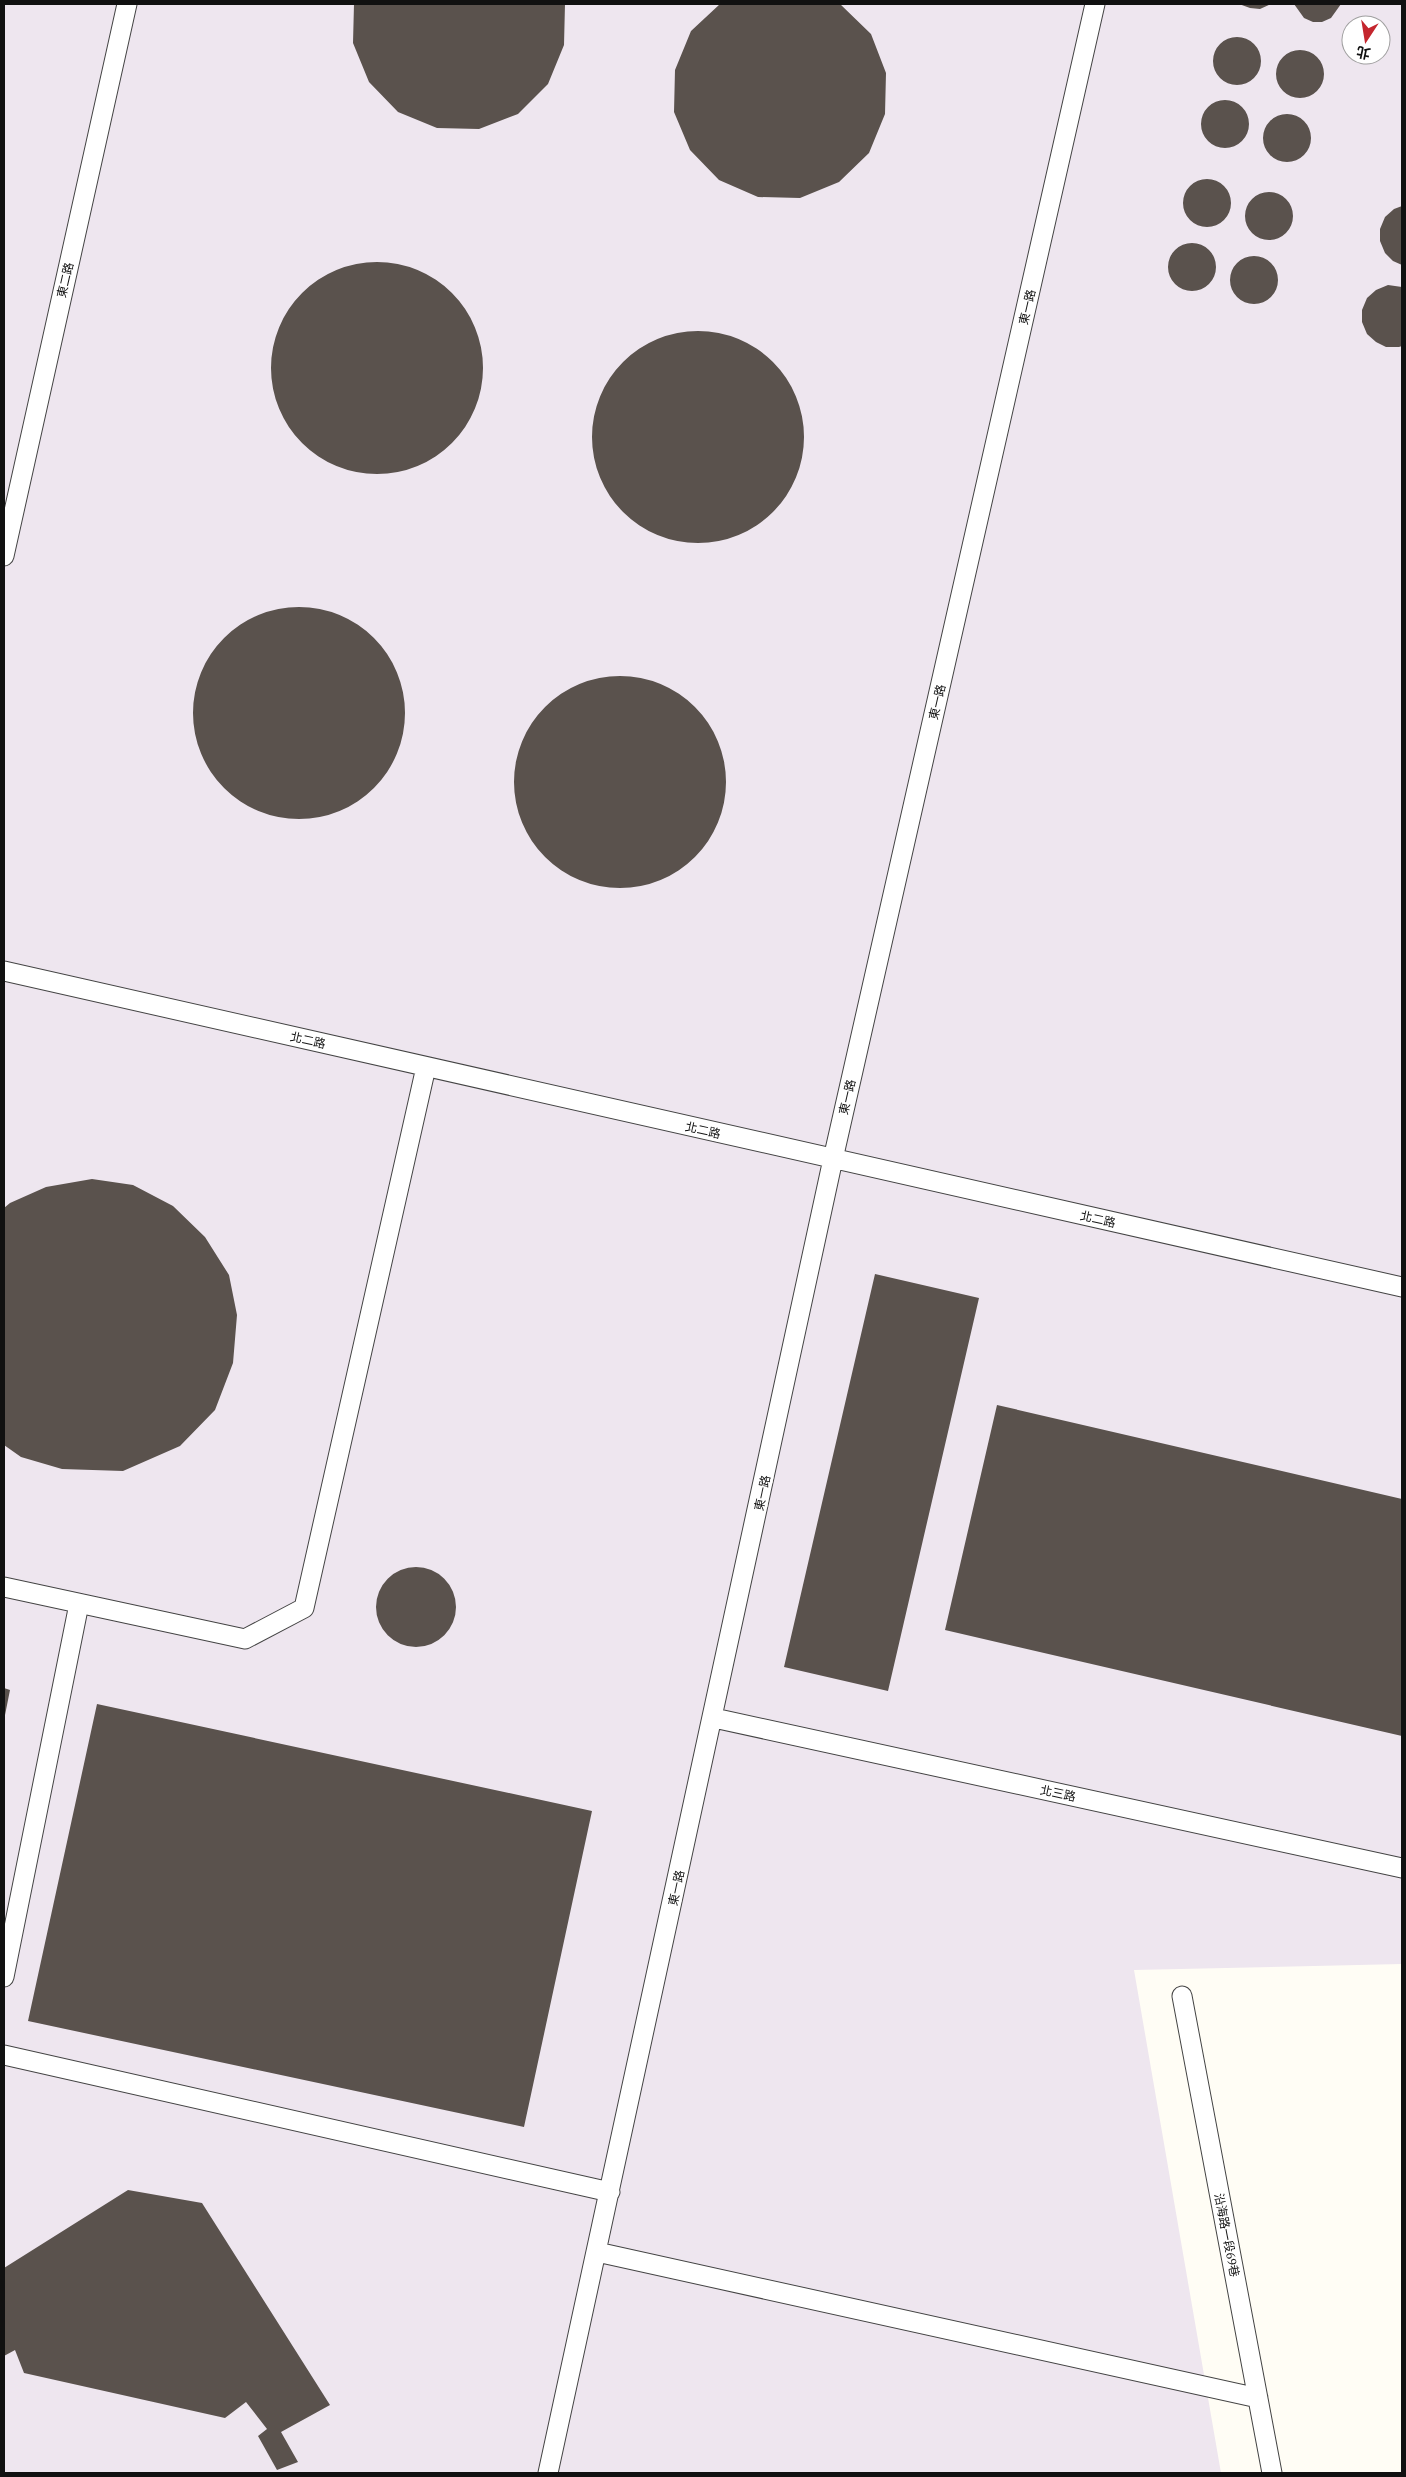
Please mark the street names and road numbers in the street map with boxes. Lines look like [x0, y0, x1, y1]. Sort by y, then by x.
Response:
street label: 東二路 [54, 261, 76, 299]
street label: 東一路 [1016, 288, 1038, 326]
street label: 東一路 [926, 683, 948, 721]
street label: 北二路 [289, 1029, 327, 1051]
street label: 東一路 [836, 1078, 858, 1116]
street label: 北二路 [684, 1119, 722, 1141]
street label: 北二路 [1079, 1208, 1117, 1230]
street label: 東一路 [751, 1474, 773, 1512]
street label: 北三路 [1039, 1782, 1077, 1804]
street label: 東一路 [665, 1869, 687, 1907]
street label: 沿海路一段69巷 [1212, 2192, 1242, 2278]

